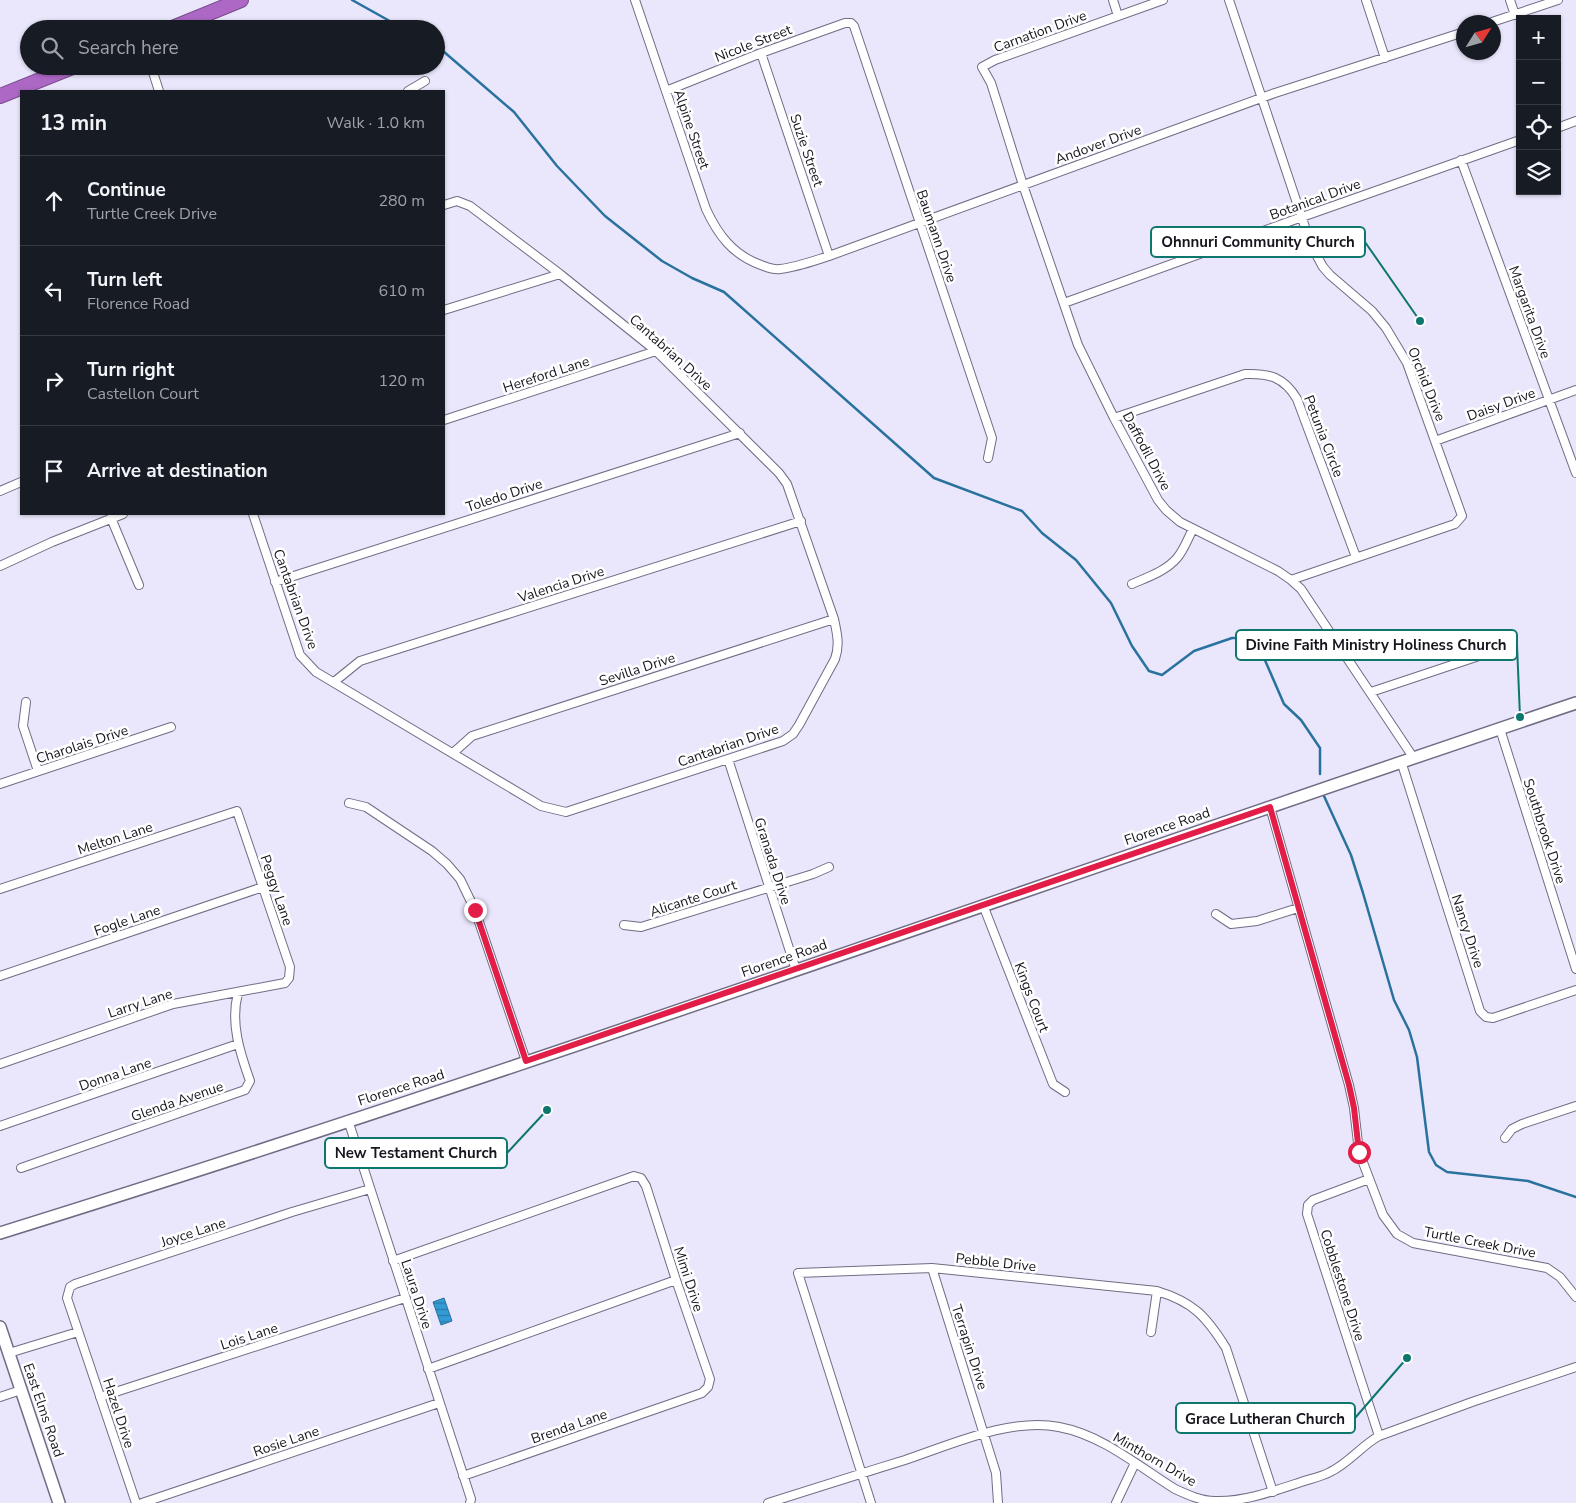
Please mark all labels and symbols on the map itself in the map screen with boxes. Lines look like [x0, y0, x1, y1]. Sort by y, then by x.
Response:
street label: Carnation Drive [991, 6, 1089, 57]
north arrow [1456, 15, 1501, 60]
street label: Nicole Street [712, 20, 795, 67]
street label: Alpine Street [669, 87, 714, 172]
street label: Suzie Street [785, 111, 828, 189]
street label: Andover Drive [1052, 120, 1144, 169]
street label: Botanical Drive [1267, 174, 1363, 225]
street label: Baumann Drive [912, 187, 961, 285]
callout: Ohnnuri Community Church [1151, 227, 1365, 257]
text: Ohnnuri Community Church [1161, 232, 1355, 252]
street label: Margarita Drive [1504, 263, 1555, 361]
street label: Cantabrian Drive [625, 310, 716, 395]
street label: Orchid Drive [1403, 344, 1450, 424]
street label: Hereford Lane [501, 352, 592, 397]
street label: Daisy Drive [1464, 383, 1538, 426]
street label: Petunia Circle [1299, 392, 1348, 480]
street label: Daffodil Drive [1118, 408, 1175, 494]
street label: Toledo Drive [463, 474, 545, 517]
street label: Cantabrian Drive [269, 546, 322, 652]
street label: Valencia Drive [515, 562, 607, 608]
callout: Divine Faith Ministry Holiness Church [1236, 630, 1517, 660]
text: Divine Faith Ministry Holiness Church [1245, 635, 1507, 655]
street label: Sevilla Drive [597, 648, 678, 691]
street label: Cantabrian Drive [675, 719, 781, 772]
street label: Charolais Drive [34, 721, 131, 768]
street label: Southbrook Drive [1519, 776, 1570, 886]
street label: Florence Road [1122, 803, 1213, 850]
street label: Granada Drive [750, 815, 796, 907]
street label: Melton Lane [75, 817, 155, 860]
street label: Peggy Lane [256, 852, 297, 928]
street label: Alicante Court [647, 875, 739, 921]
street label: Nancy Drive [1447, 892, 1488, 970]
route end [464, 899, 487, 922]
street label: Fogle Lane [91, 900, 163, 941]
street label: Florence Road [739, 935, 830, 982]
street label: Kings Court [1010, 960, 1054, 1035]
street label: Larry Lane [106, 984, 175, 1023]
street label: Donna Lane [76, 1053, 154, 1096]
street label: Florence Road [356, 1065, 447, 1110]
street label: Glenda Avenue [128, 1077, 226, 1126]
callout: New Testament Church [325, 1138, 507, 1168]
route start [1348, 1141, 1371, 1164]
text: New Testament Church [335, 1143, 497, 1163]
street label: Joyce Lane [157, 1213, 228, 1252]
street label: Turtle Creek Drive [1422, 1222, 1538, 1263]
street label: Cobblestone Drive [1316, 1227, 1369, 1343]
street label: Mimi Drive [669, 1244, 708, 1314]
street label: Pebble Drive [955, 1249, 1037, 1276]
street label: Laura Drive [396, 1257, 437, 1331]
street label: Terrapin Drive [947, 1302, 992, 1392]
street label: Lois Lane [218, 1318, 280, 1355]
street label: East Elms Road [19, 1361, 68, 1460]
street label: Hazel Drive [98, 1376, 139, 1451]
callout: Grace Lutheran Church [1176, 1403, 1355, 1433]
street label: Brenda Lane [529, 1405, 610, 1448]
text: Grace Lutheran Church [1185, 1409, 1345, 1429]
street label: Rosie Lane [251, 1421, 322, 1462]
street label: Minthorn Drive [1109, 1428, 1200, 1491]

